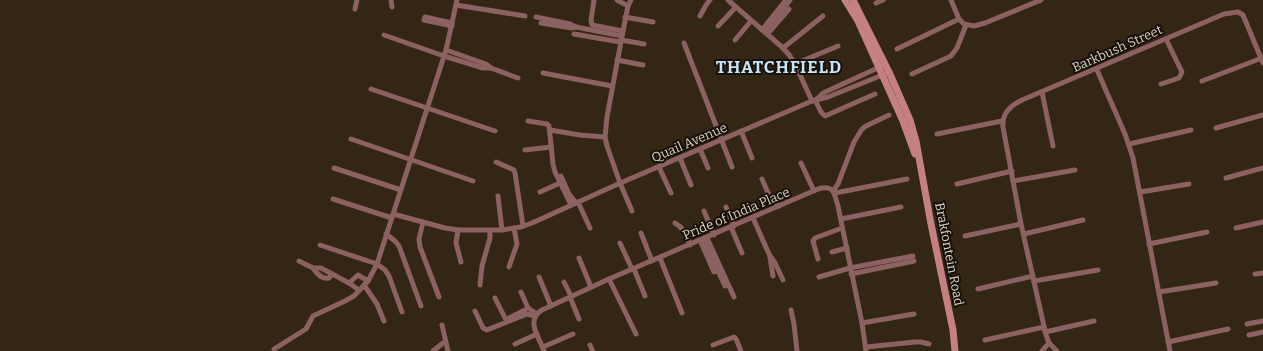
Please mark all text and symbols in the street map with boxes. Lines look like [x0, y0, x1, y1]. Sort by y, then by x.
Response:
street label: Barkbush Street [1070, 22, 1165, 75]
district label: THATCHFIELD [716, 57, 842, 78]
street label: Quail Avenue [649, 120, 729, 165]
street label: Pride of India Place [680, 184, 792, 243]
street label: Brakfontein Road [932, 201, 967, 307]

